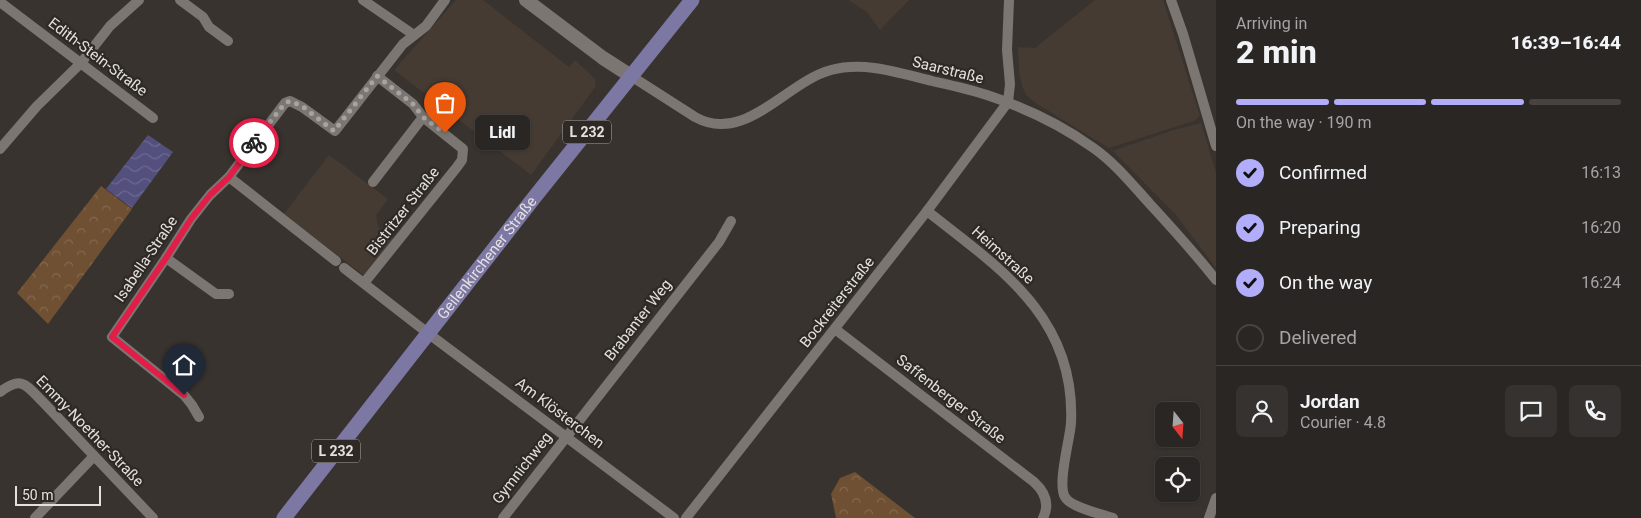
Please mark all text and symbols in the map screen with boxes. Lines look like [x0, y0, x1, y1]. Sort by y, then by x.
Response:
street label: Edith-Stein-Straße [45, 14, 151, 100]
text: Arriving in [1236, 14, 1307, 33]
text: 16:39–16:44 [1510, 31, 1621, 54]
text: 2 min [1236, 33, 1317, 71]
street label: Saarstraße [911, 52, 986, 88]
pin [424, 82, 466, 133]
icon: bag [431, 89, 459, 117]
text: On the way · 190 m [1236, 113, 1372, 132]
callout: Lidl [475, 116, 530, 150]
courier [229, 118, 279, 168]
road number: L 232 [563, 120, 611, 144]
text: Lidl [489, 123, 516, 142]
icon: bike [240, 129, 268, 157]
icon: check [1236, 159, 1264, 187]
text: Confirmed [1279, 161, 1367, 184]
street label: Bistritzer Straße [363, 163, 443, 259]
text: 16:13 [1581, 163, 1621, 182]
street label: Geilenkirchener Straße [434, 193, 541, 323]
street label: Isabella-Straße [111, 213, 181, 305]
icon: check [1236, 214, 1264, 242]
text: Preparing [1279, 216, 1361, 239]
text: 16:20 [1581, 218, 1621, 237]
street label: Heimstraße [968, 222, 1038, 288]
street label: Bockreiterstraße [796, 253, 878, 351]
icon: check [1236, 269, 1264, 297]
text: On the way [1279, 271, 1372, 294]
text: 16:24 [1581, 273, 1621, 292]
street label: Brabanter Weg [601, 276, 675, 364]
text: Delivered [1279, 326, 1357, 349]
pin [163, 344, 205, 395]
icon: home [170, 351, 198, 379]
street label: Saffenberger Straße [893, 351, 1009, 447]
street label: Emmy-Noether-Straße [32, 372, 148, 490]
street label: Am Klösterchen [512, 374, 608, 452]
button: person [1236, 385, 1288, 437]
button: chat [1505, 385, 1557, 437]
button: phone [1569, 385, 1621, 437]
text: Jordan [1300, 390, 1360, 413]
north arrow [1155, 402, 1200, 448]
map controls [1155, 402, 1200, 502]
text: Courier · 4.8 [1300, 413, 1386, 432]
street label: Gymnichweg [488, 429, 556, 507]
road number: L 232 [312, 440, 360, 462]
button: locate [1155, 457, 1200, 502]
scale bar [15, 483, 101, 506]
text: 50 m [22, 487, 54, 503]

